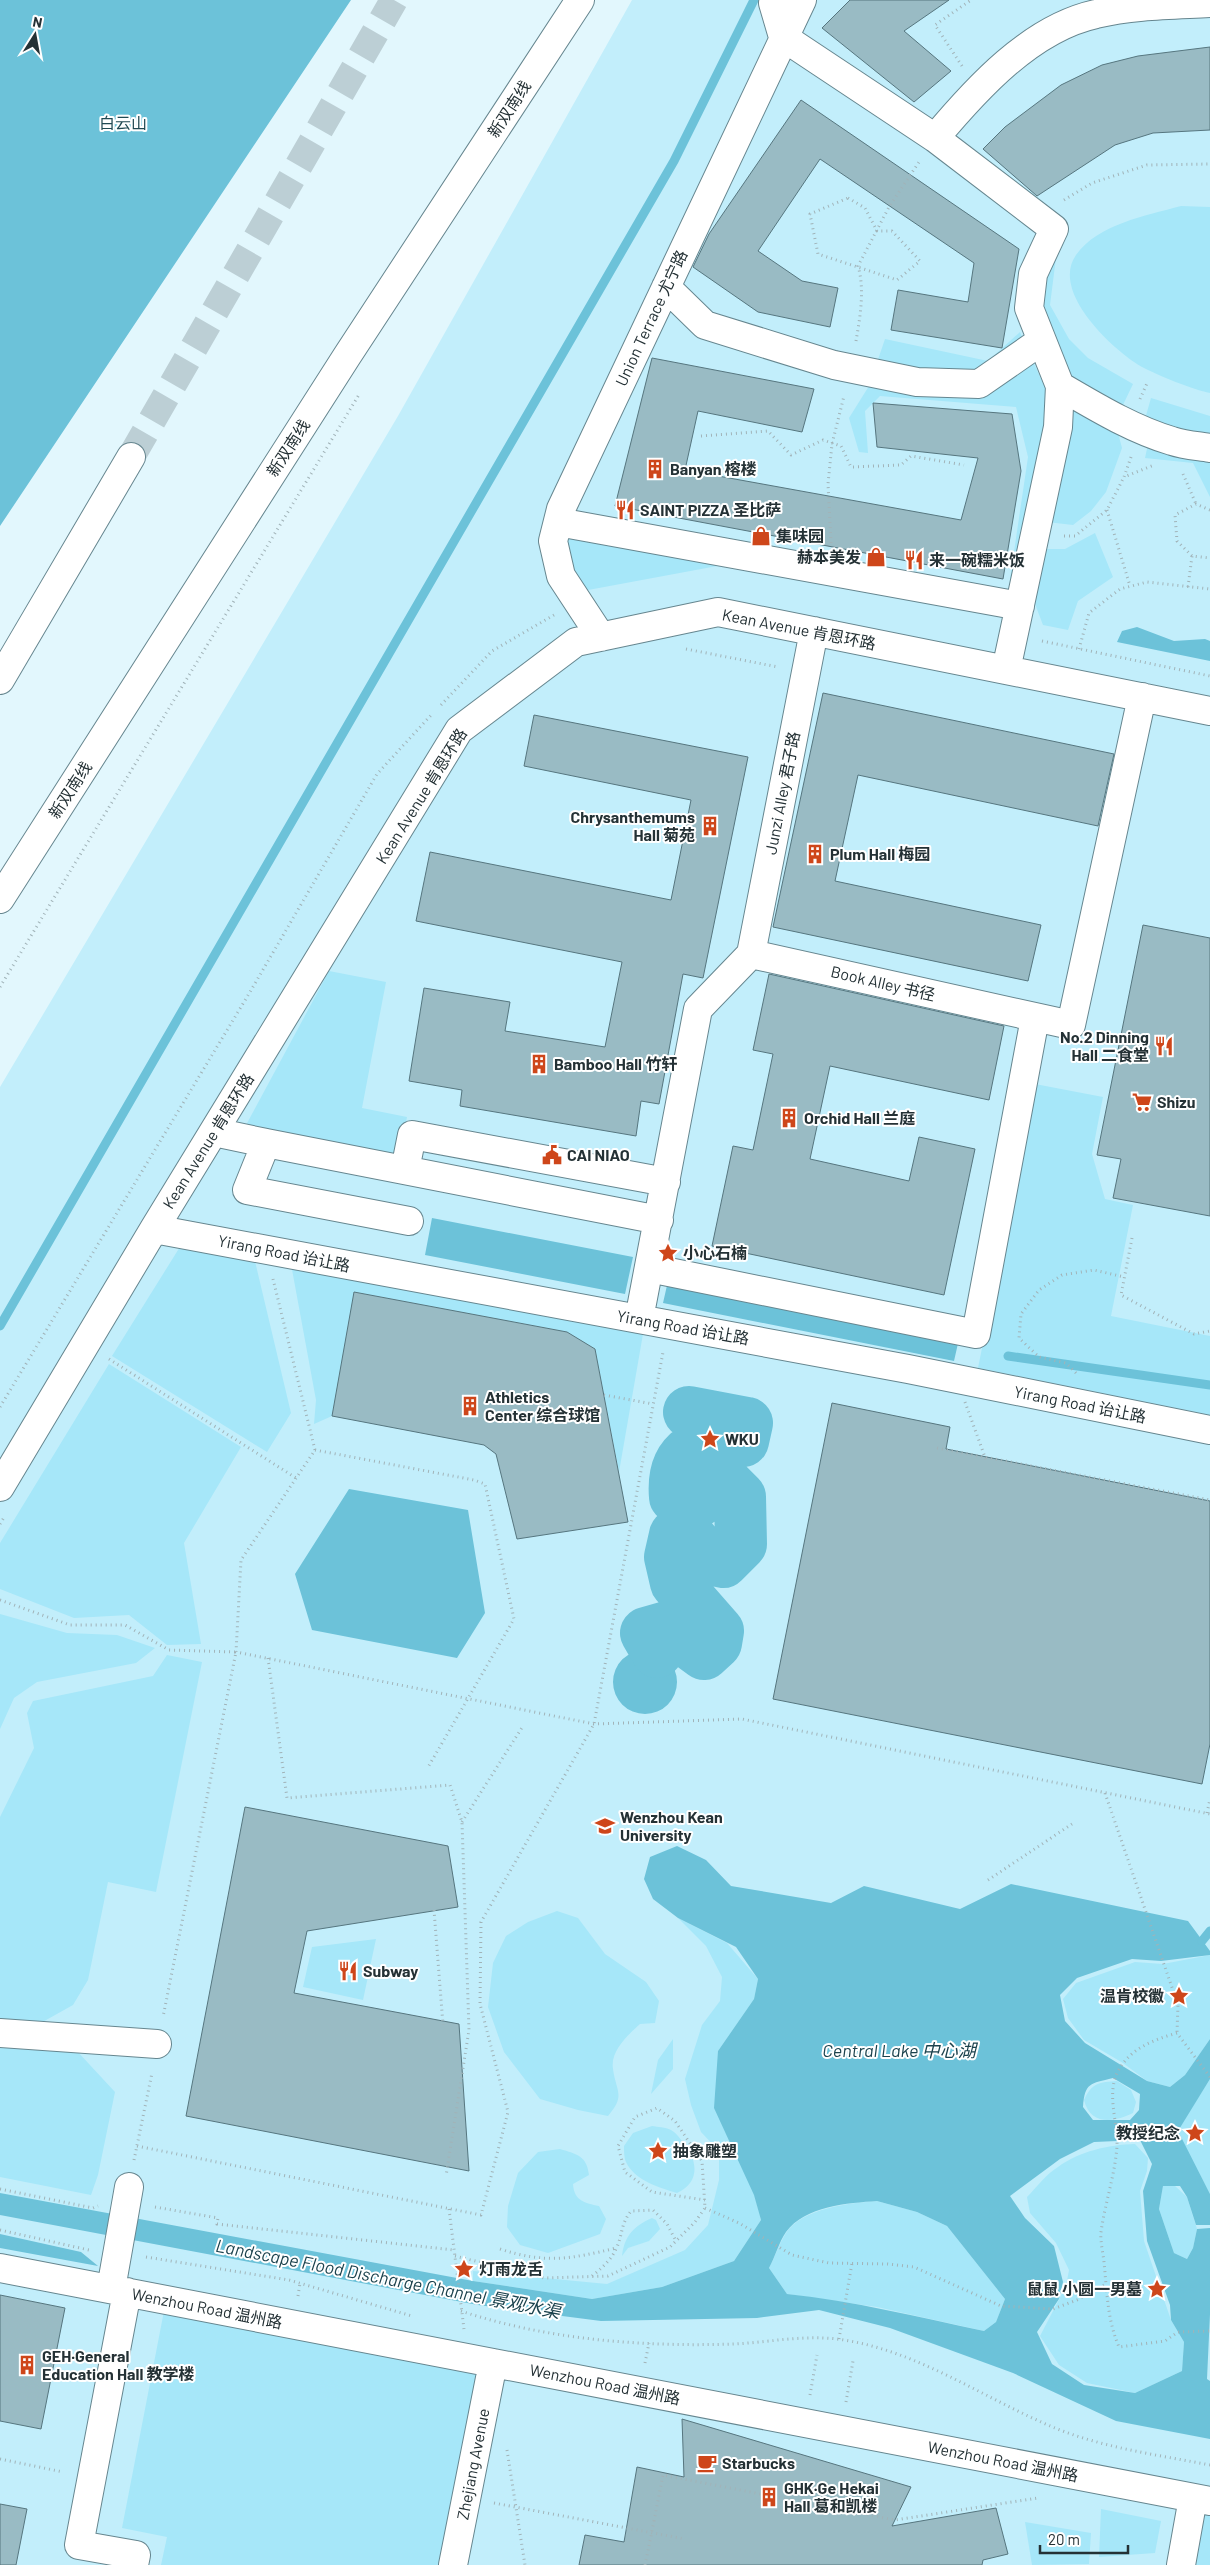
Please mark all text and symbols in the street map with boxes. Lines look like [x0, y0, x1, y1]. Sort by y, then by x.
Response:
north arrow [10, 10, 60, 60]
text: N [31, 13, 44, 31]
street label: 新双南线 [483, 77, 534, 141]
park label: 白云山 [99, 113, 147, 132]
street label: Union Terrace 尤宁路 [611, 247, 690, 389]
street label: 新双南线 [262, 416, 313, 480]
building icon: Banyan 榕楼 [644, 458, 666, 480]
place label: Banyan 榕楼 [670, 459, 757, 478]
restaurant icon: SAINT PIZZA 圣比萨 [614, 499, 636, 521]
place label: SAINT PIZZA 圣比萨 [640, 500, 781, 519]
shop icon: 集味园 [750, 525, 772, 547]
place label: 集味园 [776, 526, 824, 545]
shop icon: 赫本美发 [865, 546, 887, 568]
place label: 赫本美发 [797, 547, 861, 566]
restaurant icon: 来一碗糯米饭 [903, 549, 925, 571]
place label: 来一碗糯米饭 [929, 550, 1025, 569]
street label: Kean Avenue 肯恩环路 [721, 604, 877, 653]
street label: Kean Avenue 肯恩环路 [371, 725, 470, 867]
street label: Junzi Alley 君子路 [760, 730, 803, 856]
street label: 新双南线 [44, 758, 95, 822]
place label: Chrysanthemums Hall 菊苑 [571, 807, 695, 844]
building icon: Chrysanthemums Hall 菊苑 [699, 815, 721, 837]
building icon: Plum Hall 梅园 [804, 843, 826, 865]
place label: Plum Hall 梅园 [830, 844, 930, 863]
street label: Book Alley 书径 [829, 961, 937, 1004]
place label: No.2 Dinning Hall 二食堂 [1060, 1027, 1149, 1064]
restaurant icon: No.2 Dinning Hall 二食堂 [1153, 1035, 1175, 1057]
building icon: Bamboo Hall 竹轩 [528, 1053, 550, 1075]
place label: Bamboo Hall 竹轩 [554, 1054, 677, 1073]
street label: Kean Avenue 肯恩环路 [158, 1070, 257, 1212]
supermarket icon: Shizu [1131, 1091, 1153, 1113]
place label: Shizu [1157, 1092, 1195, 1111]
building icon: Orchid Hall 兰庭 [778, 1107, 800, 1129]
place label: Orchid Hall 兰庭 [804, 1108, 915, 1127]
public building icon: CAI NIAO [541, 1144, 563, 1166]
place label: CAI NIAO [567, 1145, 630, 1164]
street label: Yirang Road 诒让路 [216, 1230, 352, 1275]
place icon: 小心石楠 [657, 1242, 679, 1264]
place label: 小心石楠 [683, 1243, 747, 1262]
street label: Yirang Road 诒让路 [615, 1306, 751, 1348]
street label: Yirang Road 诒让路 [1012, 1381, 1148, 1426]
place label: Athletics Center 综合球馆 [485, 1387, 600, 1424]
building icon: Athletics Center 综合球馆 [459, 1395, 481, 1417]
place icon: WKU [699, 1428, 721, 1450]
place label: WKU [725, 1429, 759, 1448]
place label: Wenzhou Kean University [620, 1807, 723, 1844]
school or university icon: Wenzhou Kean University [594, 1815, 616, 1837]
restaurant icon: Subway [337, 1960, 359, 1982]
place label: Subway [363, 1961, 418, 1980]
place icon: 温肯校徽 [1168, 1985, 1190, 2007]
place label: 温肯校徽 [1100, 1986, 1164, 2005]
water label: Central Lake 中心湖 [822, 2039, 979, 2061]
place icon: 教授纪念 [1184, 2122, 1206, 2144]
place label: 教授纪念 [1116, 2123, 1180, 2142]
place icon: 抽象雕塑 [647, 2140, 669, 2162]
place label: 抽象雕塑 [673, 2141, 737, 2160]
water label: Landscape Flood Discharge Channel 景观水渠 [214, 2234, 565, 2323]
place icon: 灯雨龙舌 [453, 2258, 475, 2280]
place label: 灯雨龙舌 [479, 2259, 543, 2278]
place icon: 鼠鼠 小圆一男墓 [1146, 2278, 1168, 2300]
place label: 鼠鼠 小圆一男墓 [1027, 2279, 1142, 2298]
street label: Wenzhou Road 温州路 [130, 2284, 284, 2331]
place label: GEH·General Education Hall 教学楼 [42, 2346, 195, 2383]
building icon: GEH·General Education Hall 教学楼 [16, 2354, 38, 2376]
street label: Wenzhou Road 温州路 [528, 2360, 682, 2407]
street label: Zhejiang Avenue [452, 2407, 493, 2521]
street label: Wenzhou Road 温州路 [926, 2437, 1080, 2484]
cafe icon: Starbucks [696, 2452, 718, 2474]
place label: Starbucks [722, 2453, 795, 2472]
place label: GHK·Ge Hekai Hall 葛和凯楼 [784, 2478, 879, 2515]
building icon: GHK·Ge Hekai Hall 葛和凯楼 [758, 2486, 780, 2508]
scale bar [1040, 2522, 1128, 2554]
text: 20 m [1048, 2530, 1080, 2548]

